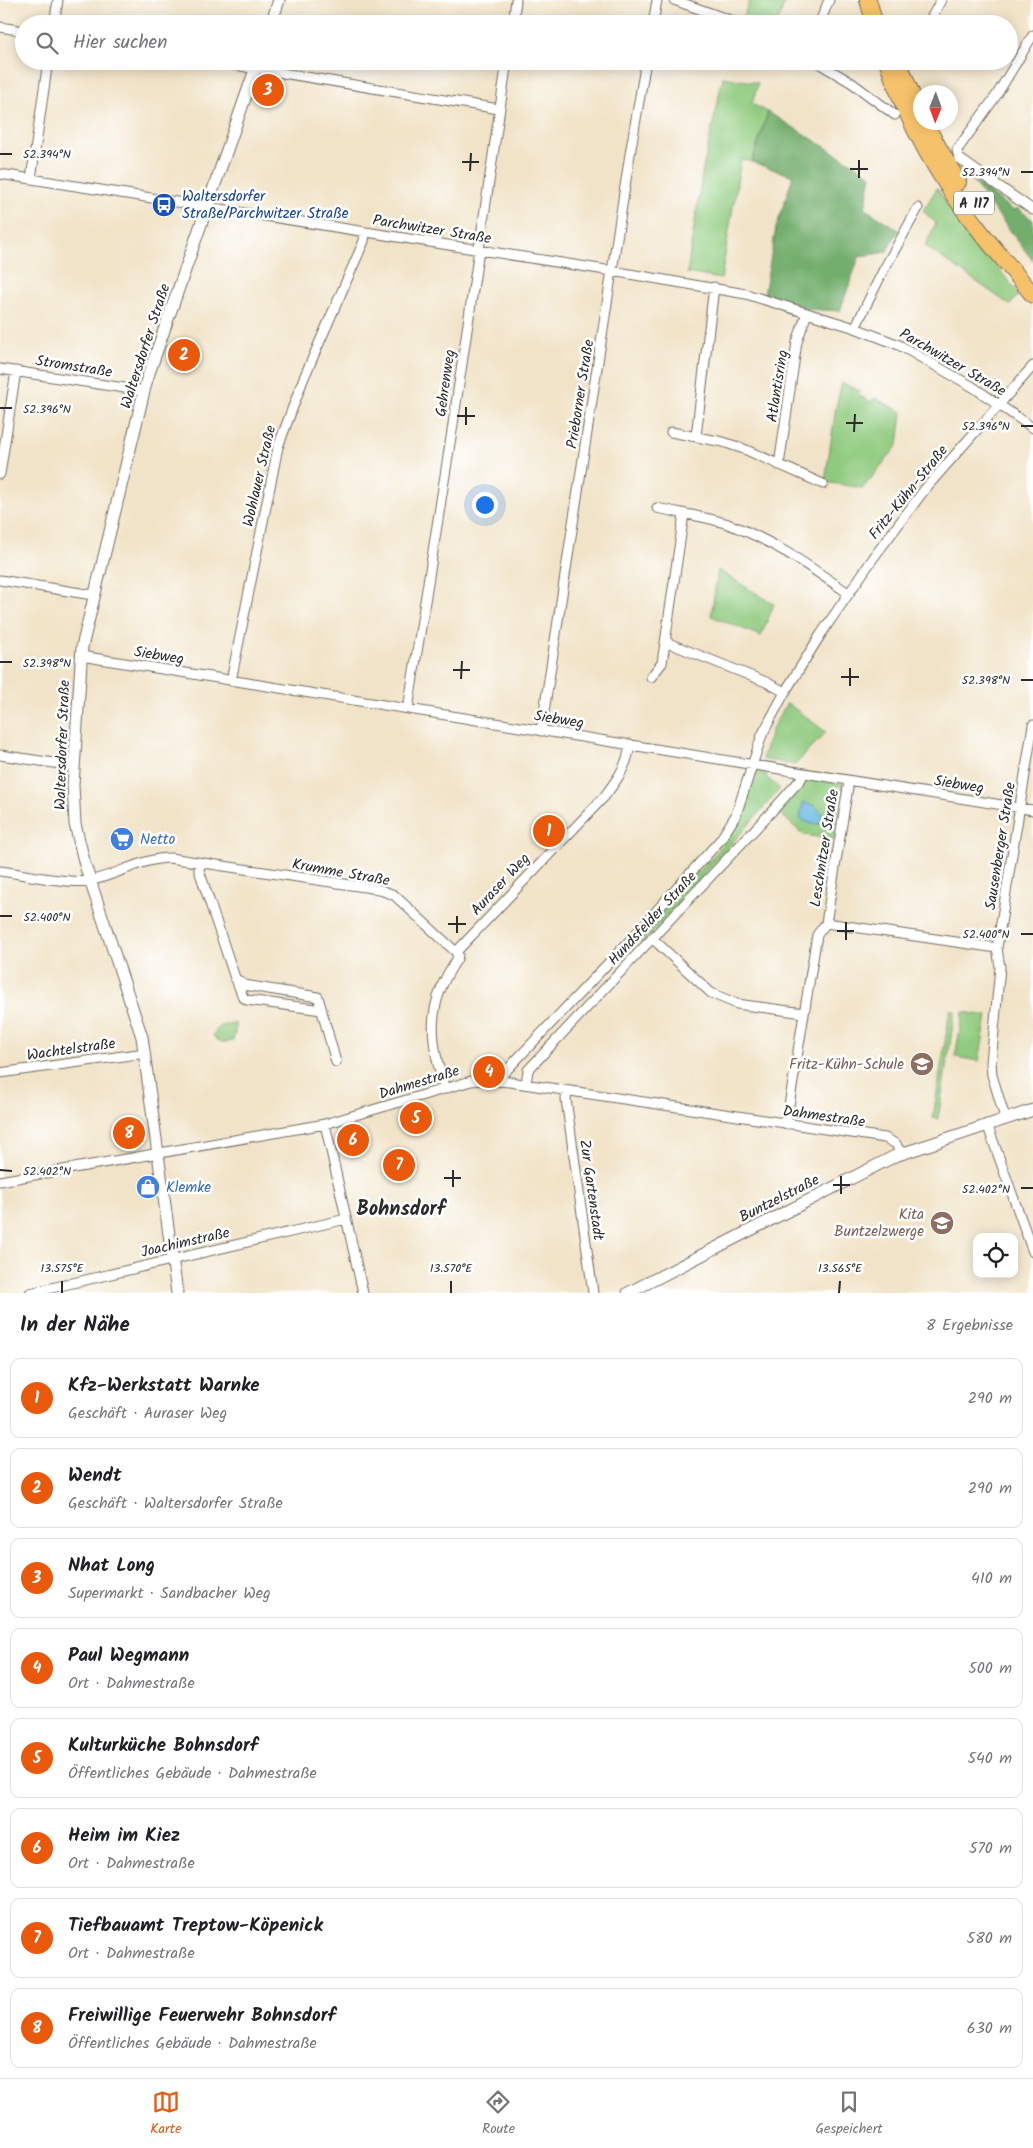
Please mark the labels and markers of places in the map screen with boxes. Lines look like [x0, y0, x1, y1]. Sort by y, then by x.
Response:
pin: 3 [252, 71, 284, 109]
place label: Waltersdorfer Straße/Parchwitzer Straße [182, 185, 349, 226]
bus stop icon: Waltersdorfer Straße/Parchwitzer Straße [151, 192, 177, 218]
pin: 2 [168, 336, 200, 374]
pin: 1 [533, 812, 565, 850]
supermarket icon: Netto [109, 826, 135, 852]
place label: Netto [140, 828, 176, 852]
school or university icon: Fritz-Kühn-Schule [909, 1051, 935, 1077]
pin: 4 [473, 1053, 505, 1091]
place label: Fritz-Kühn-Schule [789, 1053, 904, 1077]
pin: 5 [400, 1099, 432, 1137]
pin: 8 [113, 1114, 145, 1152]
pin: 6 [337, 1121, 369, 1159]
pin: 7 [383, 1146, 415, 1184]
shop icon: Klemke [135, 1174, 161, 1200]
place label: Klemke [166, 1176, 211, 1200]
place label: Kita Buntzelzwerge [834, 1203, 924, 1244]
school or university icon: Kita Buntzelzwerge [929, 1210, 955, 1236]

